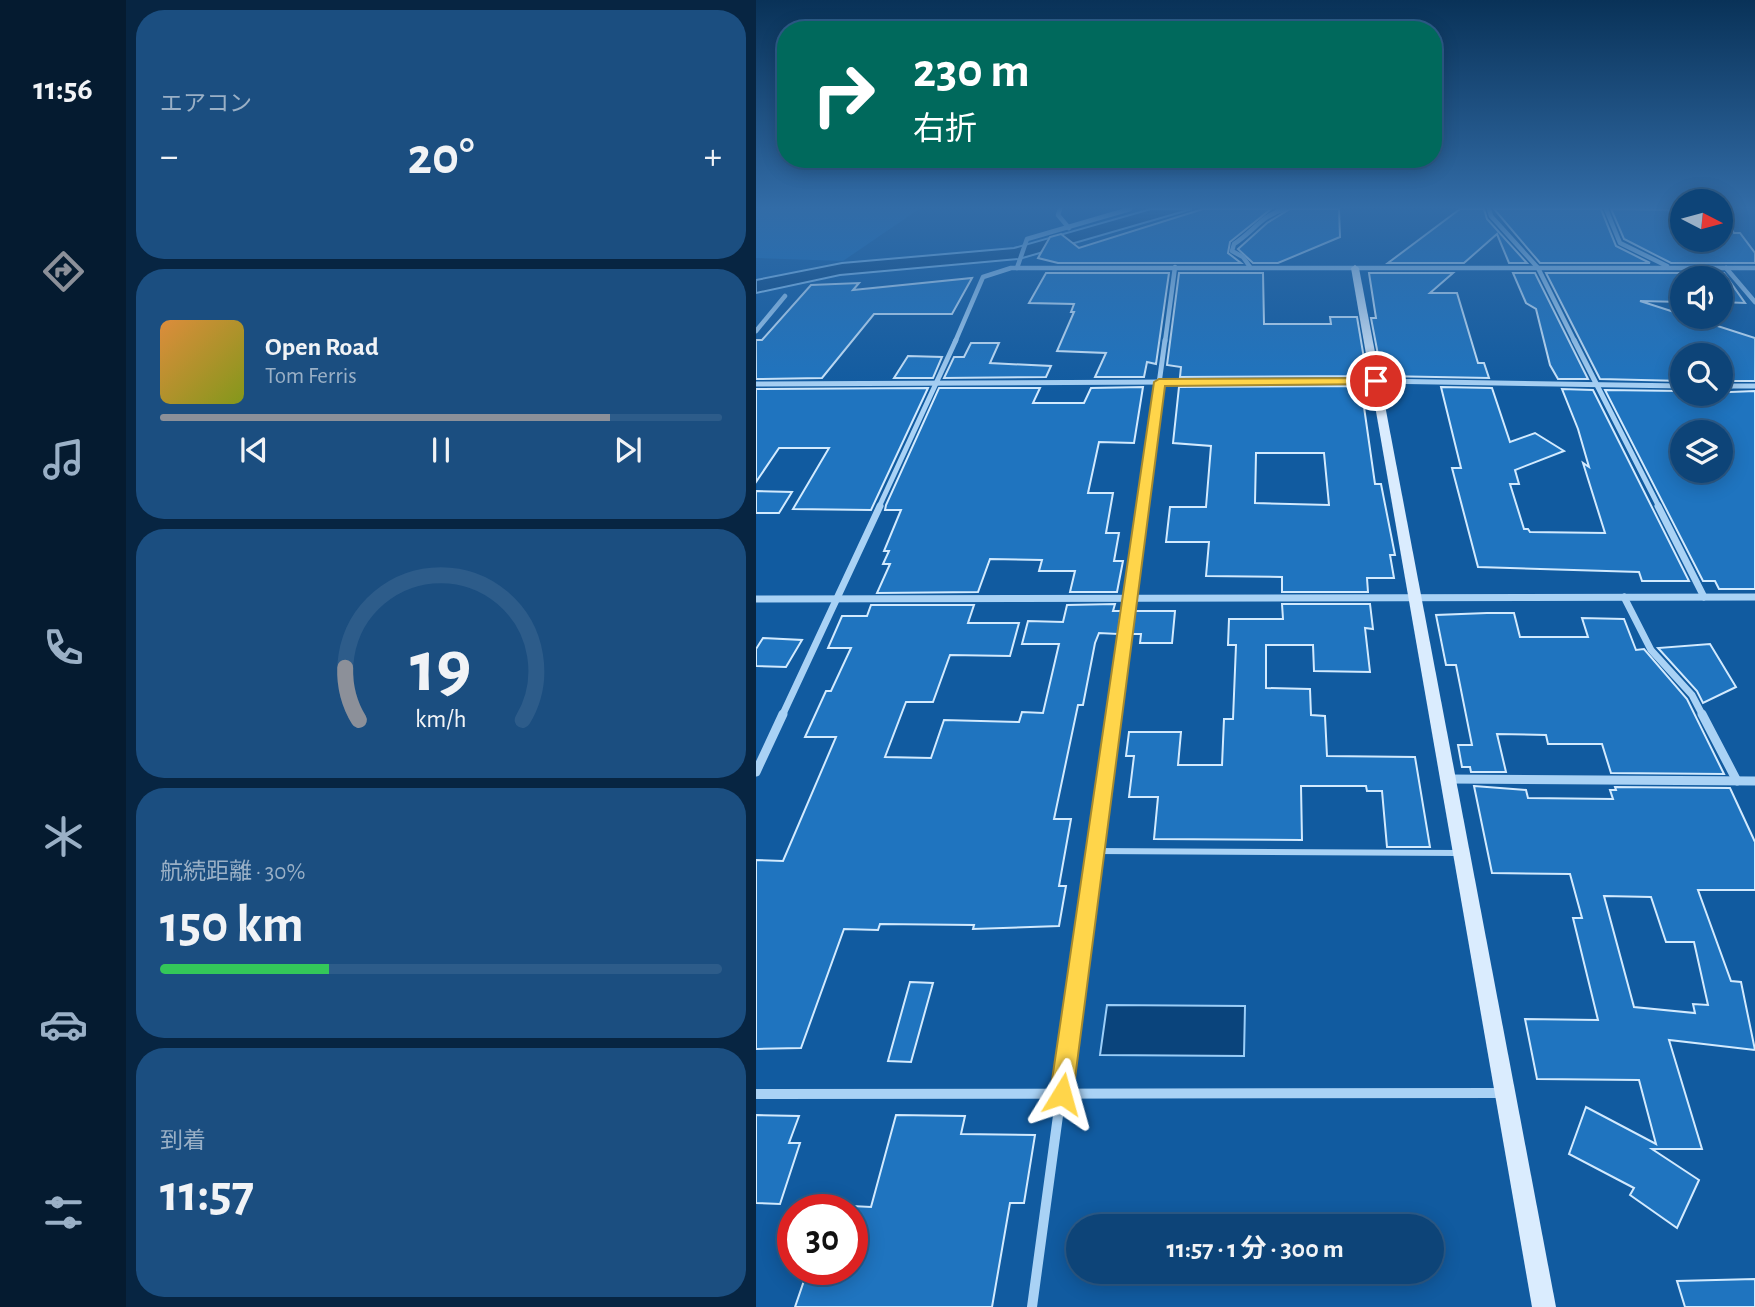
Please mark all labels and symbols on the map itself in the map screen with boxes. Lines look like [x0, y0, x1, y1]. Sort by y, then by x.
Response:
north arrow [1670, 189, 1732, 252]
pin [1346, 351, 1406, 411]
position arrow [1025, 1057, 1099, 1131]
speed limit sign: 30 [777, 1194, 868, 1285]

